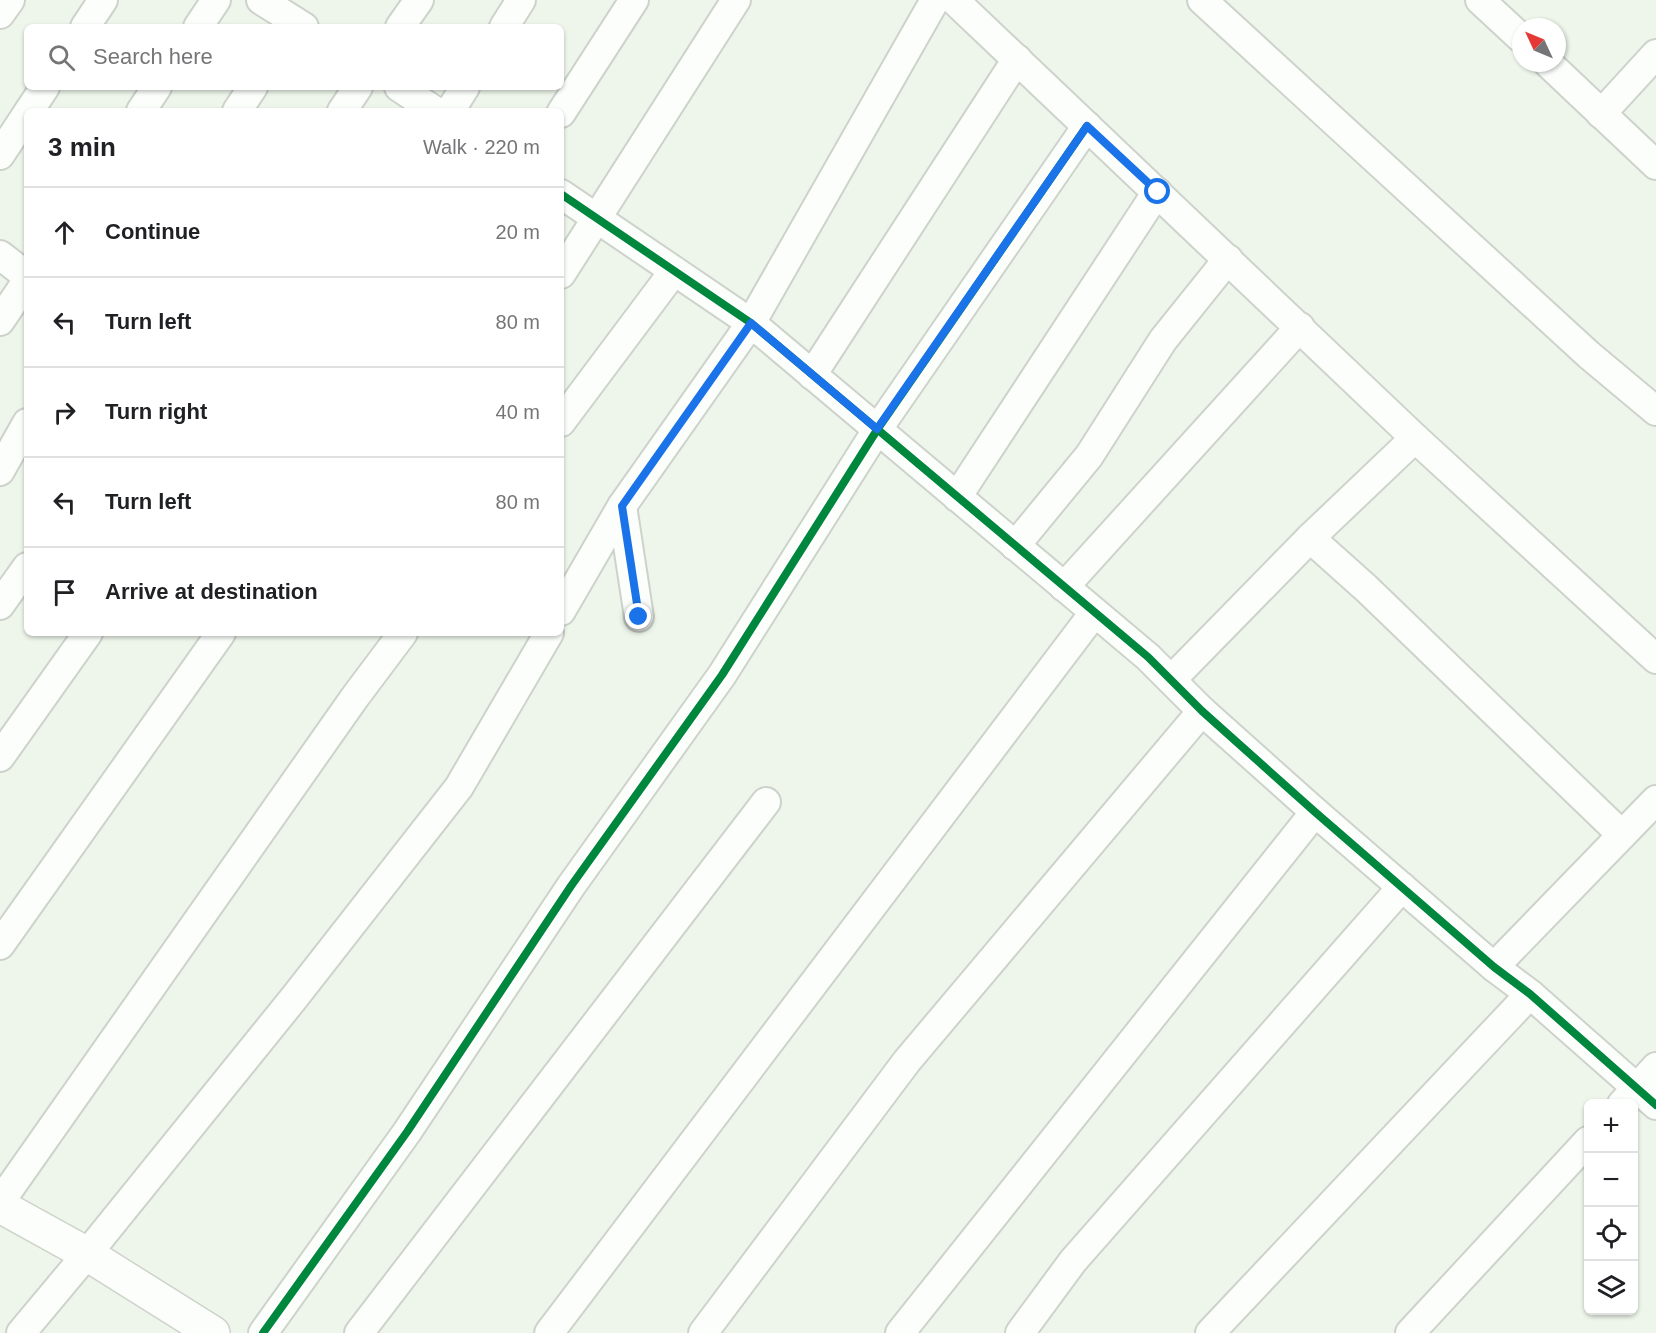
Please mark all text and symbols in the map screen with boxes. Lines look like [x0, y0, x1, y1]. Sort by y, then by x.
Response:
north arrow [1512, 18, 1566, 72]
search box [24, 24, 564, 90]
icon: search [45, 41, 78, 74]
text: Search here [93, 44, 213, 69]
text: 3 min [48, 132, 116, 162]
text: Walk · 220 m [423, 136, 540, 158]
route start [1144, 178, 1170, 204]
icon: ahead [48, 216, 81, 249]
text: Continue [105, 219, 200, 244]
text: 20 m [496, 221, 540, 243]
icon: left [48, 306, 81, 339]
text: Turn left [105, 309, 191, 334]
text: 80 m [496, 311, 540, 333]
icon: right [48, 396, 81, 429]
text: Turn right [105, 399, 207, 424]
text: 40 m [496, 401, 540, 423]
icon: left [48, 486, 81, 519]
text: Turn left [105, 489, 191, 514]
text: 80 m [496, 491, 540, 513]
icon: arrive [48, 576, 81, 609]
text: Arrive at destination [105, 579, 318, 604]
route end [625, 603, 651, 629]
map controls [1584, 1099, 1638, 1315]
button: + [1584, 1099, 1638, 1153]
button: − [1584, 1153, 1638, 1207]
button: locate [1584, 1207, 1638, 1261]
button: layers [1584, 1261, 1638, 1315]

